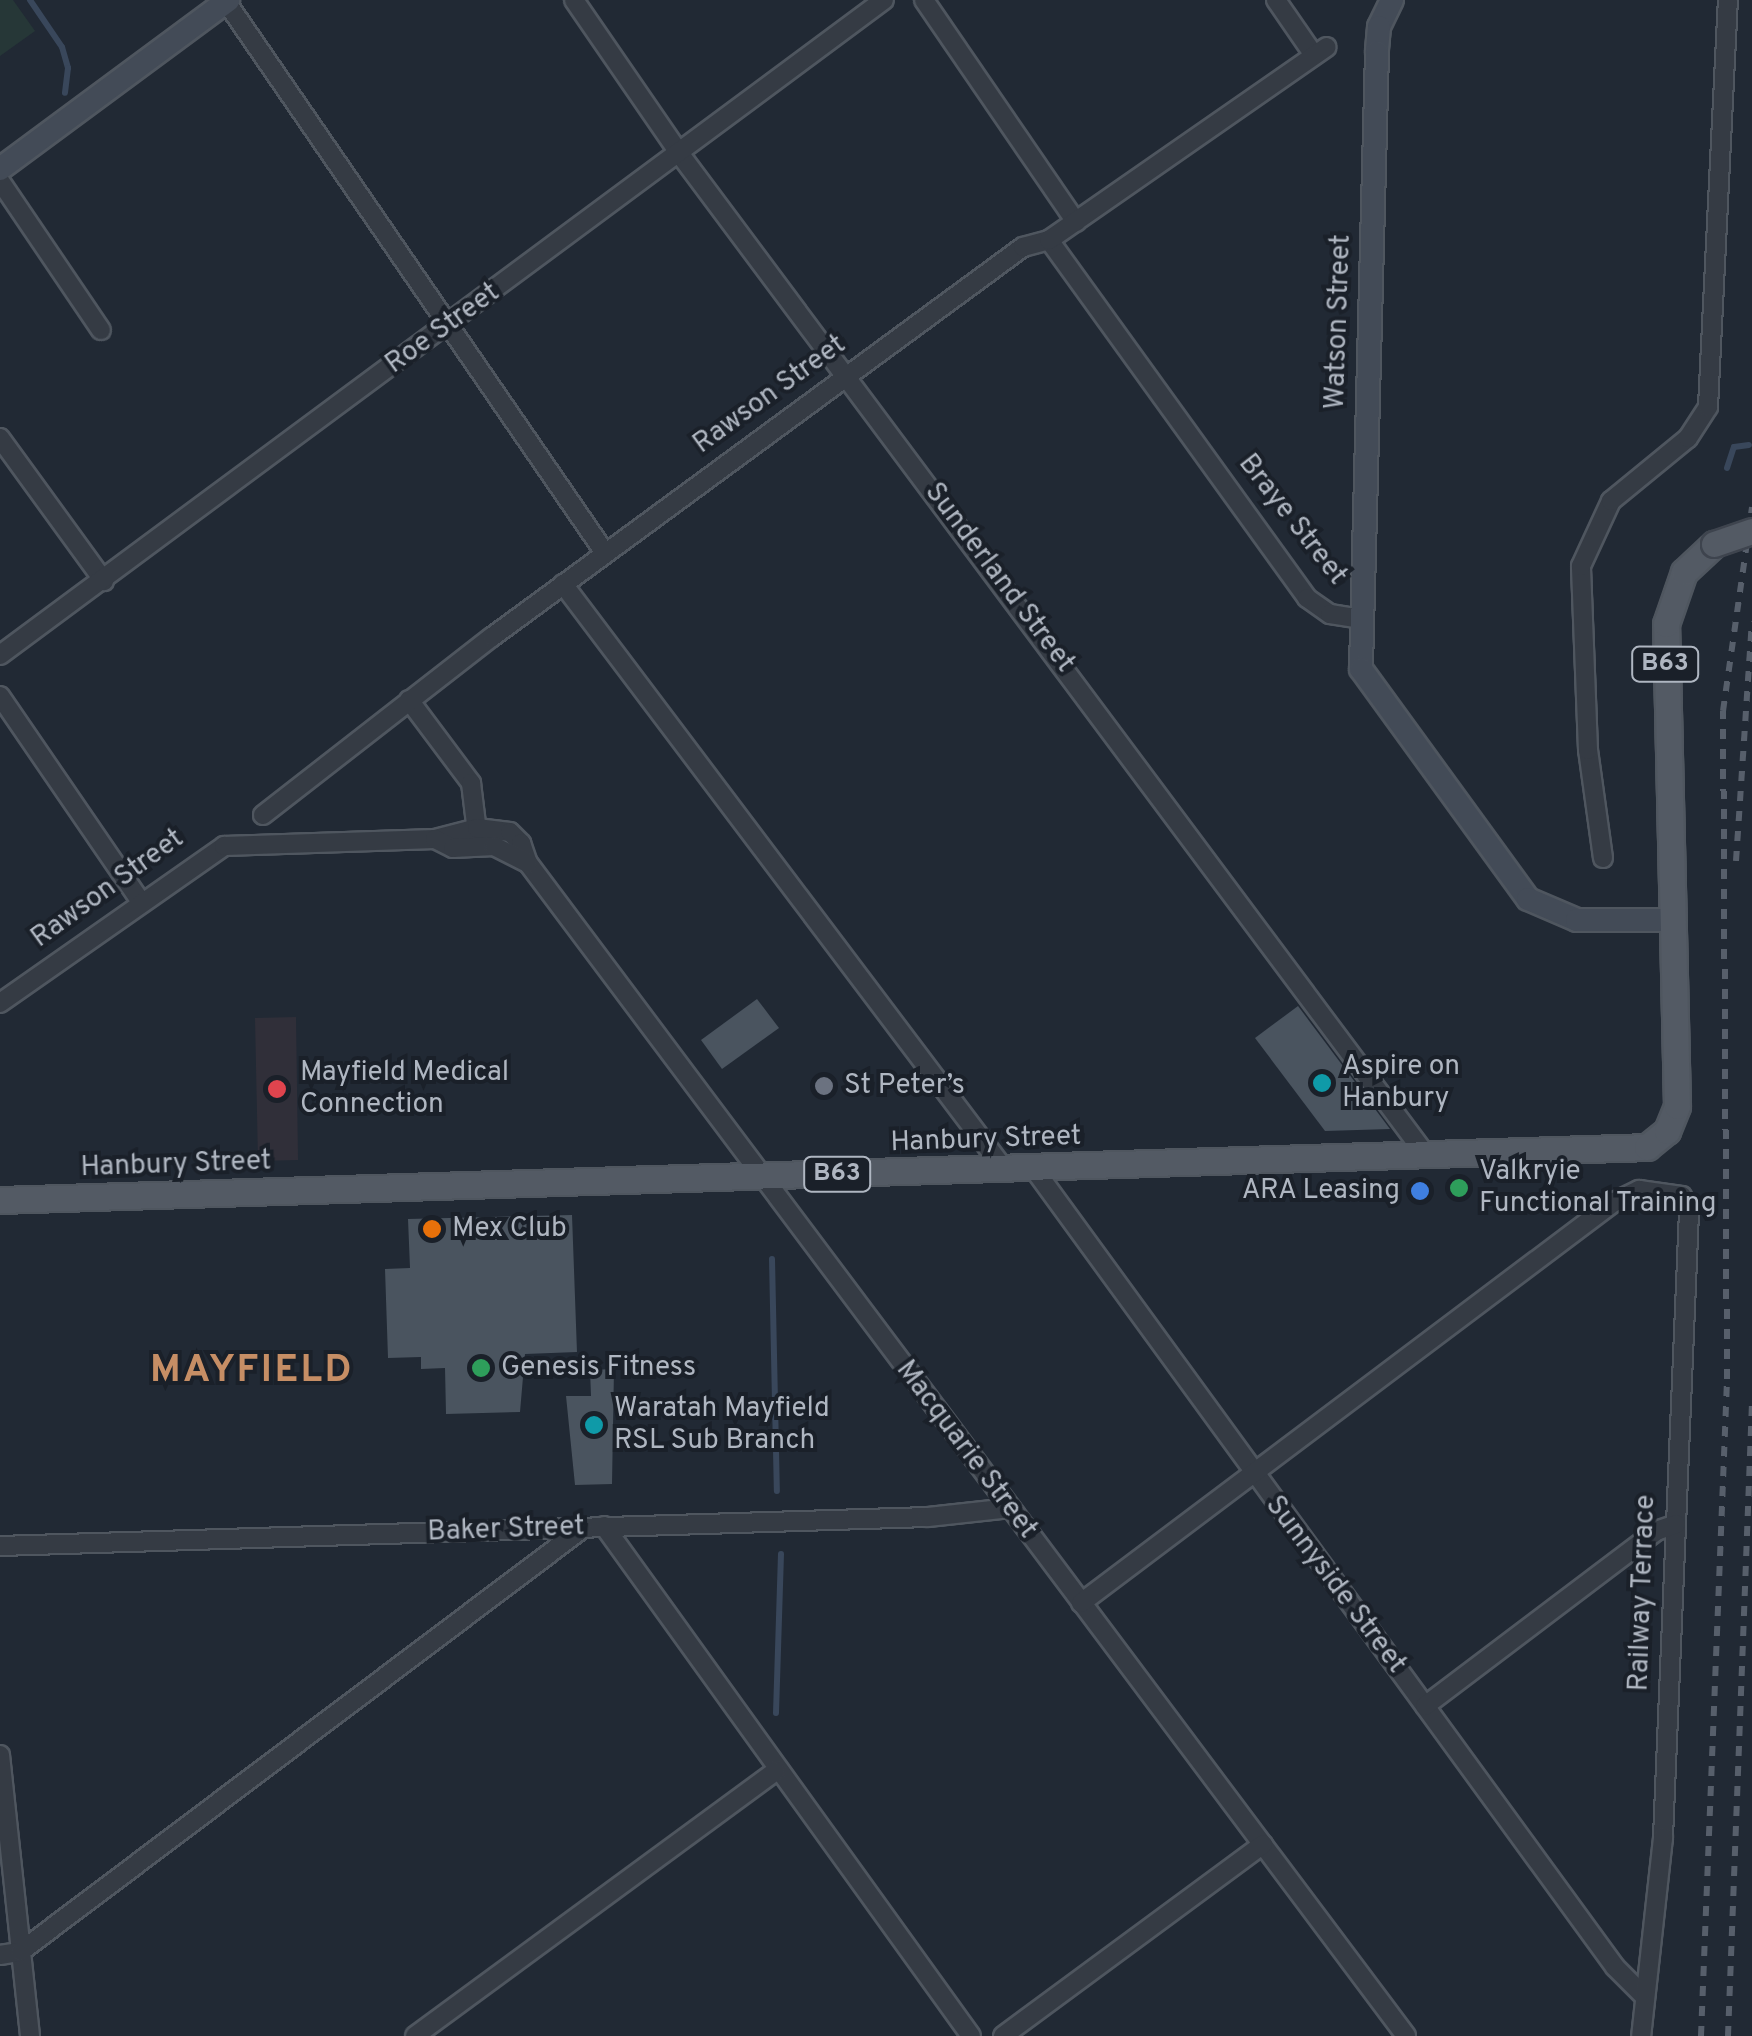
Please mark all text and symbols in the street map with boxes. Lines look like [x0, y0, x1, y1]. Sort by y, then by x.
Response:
street label: Watson Street [1319, 234, 1359, 410]
street label: Roe Street [379, 276, 507, 382]
street label: Rawson Street [687, 328, 853, 462]
street label: Braye Street [1230, 448, 1354, 592]
street label: Sunderland Street [917, 477, 1081, 679]
road number: B63 [1630, 644, 1700, 684]
street label: Rawson Street [25, 822, 191, 956]
place label: Aspire on Hanbury [1342, 1050, 1460, 1116]
place label: Mayfield Medical Connection [300, 1056, 509, 1122]
place label: St Peter’s [844, 1069, 965, 1103]
marker: Aspire on Hanbury [1311, 1072, 1333, 1094]
marker: St Peter’s [813, 1075, 835, 1097]
marker: Mayfield Medical Connection [264, 1076, 290, 1102]
street label: Hanbury Street [890, 1120, 1082, 1160]
street label: Hanbury Street [80, 1145, 272, 1185]
road number: B63 [802, 1154, 872, 1194]
place label: Valkryie Functional Training [1479, 1155, 1718, 1221]
place label: ARA Leasing [1241, 1174, 1400, 1208]
marker: Valkryie Functional Training [1448, 1177, 1470, 1199]
marker: ARA Leasing [1409, 1180, 1431, 1202]
place label: Mex Club [452, 1212, 567, 1246]
marker: Mex Club [421, 1218, 443, 1240]
district label: MAYFIELD [150, 1349, 354, 1395]
place label: Genesis Fitness [501, 1351, 696, 1385]
street label: Macquarie Street [888, 1354, 1044, 1546]
marker: Genesis Fitness [470, 1357, 492, 1379]
place label: Waratah Mayfield RSL Sub Branch [614, 1392, 830, 1458]
marker: Waratah Mayfield RSL Sub Branch [583, 1414, 605, 1436]
street label: Sunnyside Street [1257, 1490, 1413, 1680]
street label: Railway Terrace [1623, 1493, 1663, 1693]
street label: Baker Street [427, 1510, 585, 1550]

